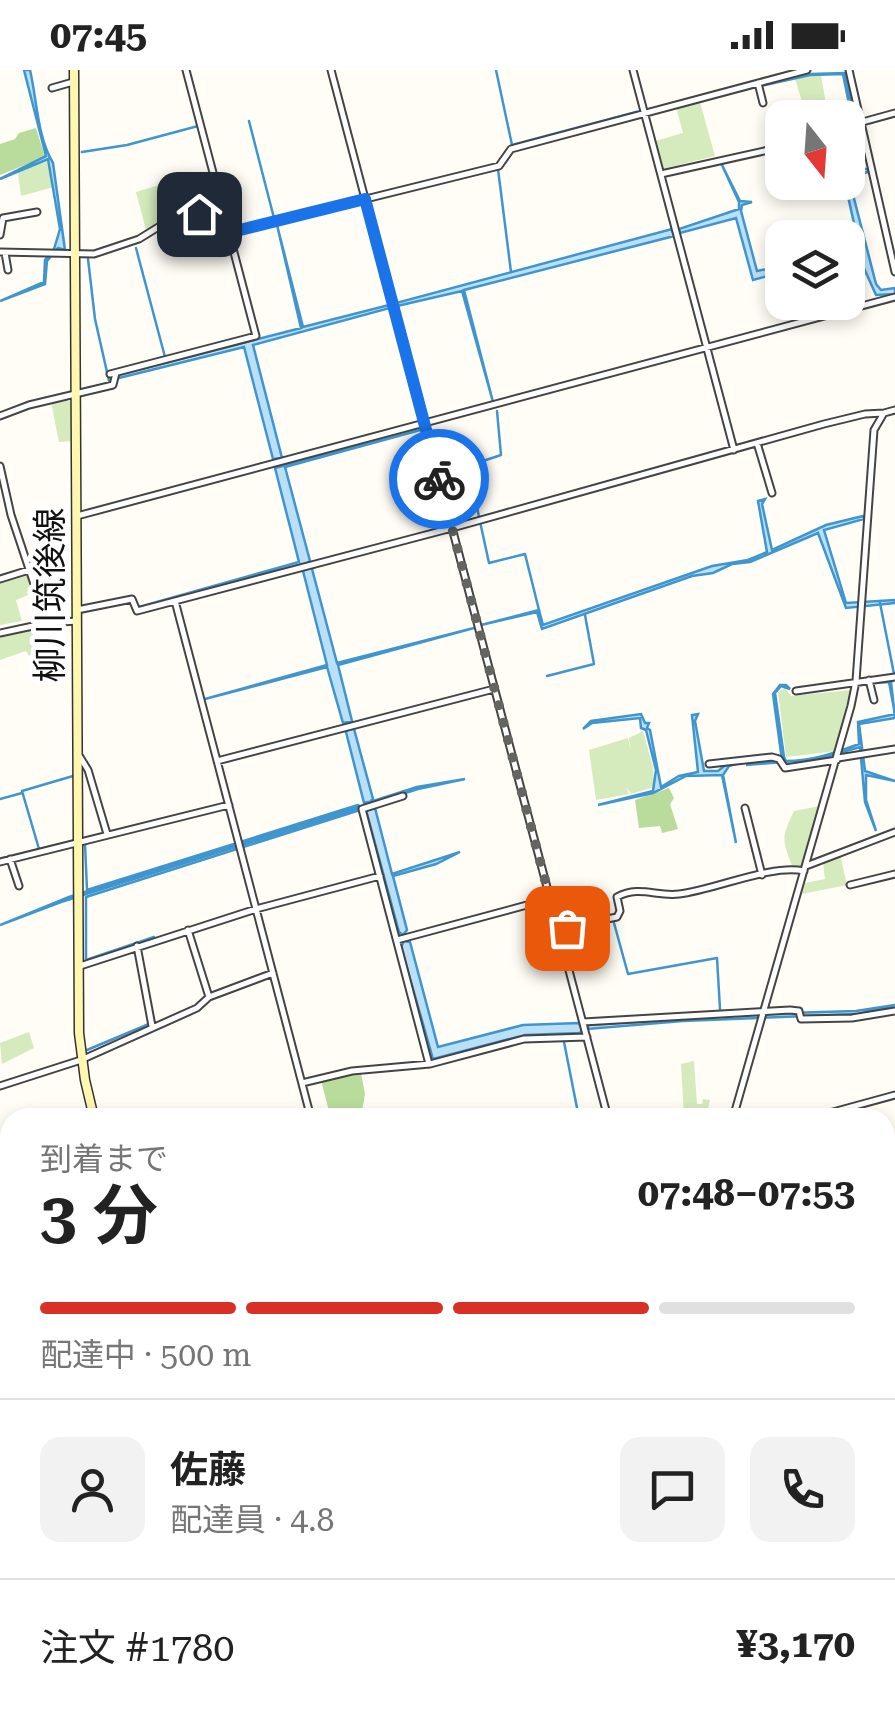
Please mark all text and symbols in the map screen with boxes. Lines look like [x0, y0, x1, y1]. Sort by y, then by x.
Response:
text: 07:45 [50, 13, 147, 57]
north arrow [765, 100, 865, 200]
map controls [765, 100, 865, 320]
pin [157, 172, 242, 257]
icon: home [172, 187, 227, 242]
button: layers [765, 220, 865, 320]
courier [389, 429, 489, 529]
icon: bike [412, 452, 467, 507]
street label: 柳川筑後線 [30, 507, 71, 683]
pin [525, 886, 610, 971]
icon: bag [540, 901, 595, 956]
text: 到着まで [40, 1140, 168, 1178]
text: 07:48–07:53 [638, 1171, 855, 1215]
text: 3 分 [40, 1178, 158, 1254]
text: 配達中 · 500 m [40, 1336, 251, 1374]
button: person [40, 1437, 145, 1542]
button: chat [620, 1437, 725, 1542]
button: phone [750, 1437, 855, 1542]
text: 佐藤 [170, 1448, 246, 1492]
text: 配達員 · 4.8 [170, 1501, 334, 1539]
text: ¥3,170 [736, 1622, 855, 1666]
text: 注文 #1780 [40, 1626, 235, 1670]

